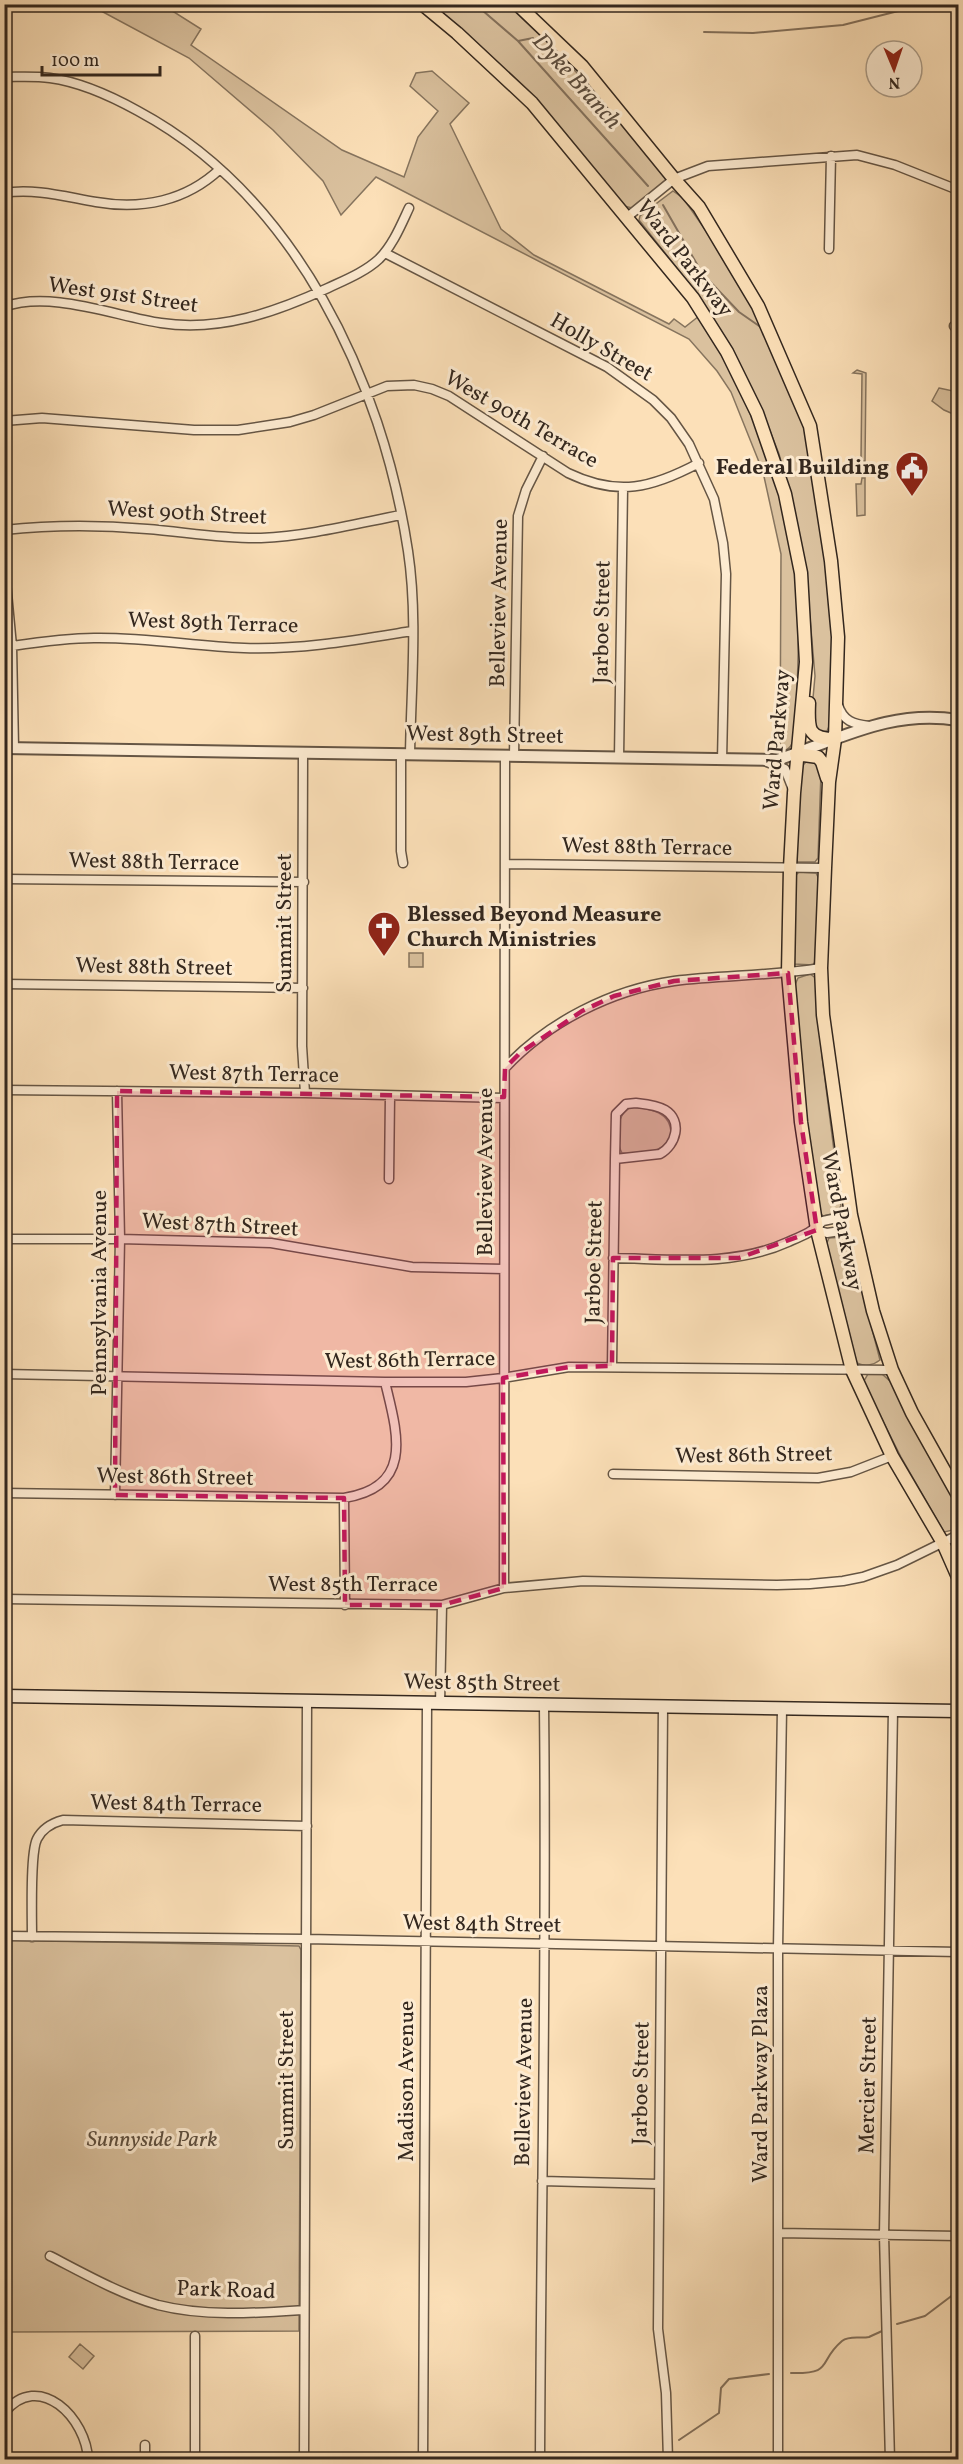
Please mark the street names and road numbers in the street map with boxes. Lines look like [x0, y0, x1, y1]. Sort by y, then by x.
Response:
street label: Ward Parkway [628, 194, 740, 324]
street label: West 91st Street [46, 270, 200, 322]
street label: Holly Street [544, 306, 659, 390]
street label: West 90th Terrace [438, 363, 604, 477]
street label: West 90th Street [106, 494, 268, 534]
street label: Belleview Avenue [483, 518, 517, 688]
street label: Jarboe Street [586, 560, 620, 684]
street label: West 89th Terrace [127, 606, 299, 642]
street label: Ward Parkway [756, 668, 800, 812]
street label: West 89th Street [406, 719, 564, 753]
street label: West 88th Terrace [561, 831, 733, 865]
street label: West 88th Terrace [68, 846, 240, 880]
street label: Summit Street [270, 853, 301, 993]
street label: West 88th Street [75, 951, 233, 985]
street label: West 87th Terrace [169, 1058, 339, 1092]
street label: Belleview Avenue [471, 1088, 502, 1256]
street label: Ward Parkway [812, 1149, 870, 1294]
street label: Pennsylvania Avenue [85, 1190, 116, 1396]
street label: Jarboe Street [578, 1200, 612, 1324]
street label: West 87th Street [141, 1206, 299, 1246]
street label: West 86th Terrace [324, 1344, 496, 1378]
street label: West 86th Street [675, 1439, 833, 1473]
street label: West 86th Street [96, 1461, 254, 1495]
street label: West 85th Terrace [268, 1570, 438, 1601]
street label: West 85th Street [403, 1667, 561, 1701]
street label: West 84th Terrace [90, 1788, 262, 1822]
street label: West 84th Street [402, 1908, 562, 1942]
street label: Ward Parkway Plaza [746, 1985, 777, 2183]
street label: Belleview Avenue [508, 1997, 542, 2167]
street label: Madison Avenue [392, 2000, 423, 2162]
street label: Summit Street [272, 2010, 303, 2150]
street label: Mercier Street [852, 2016, 886, 2154]
street label: Jarboe Street [625, 2021, 659, 2145]
street label: Park Road [176, 2274, 276, 2308]

